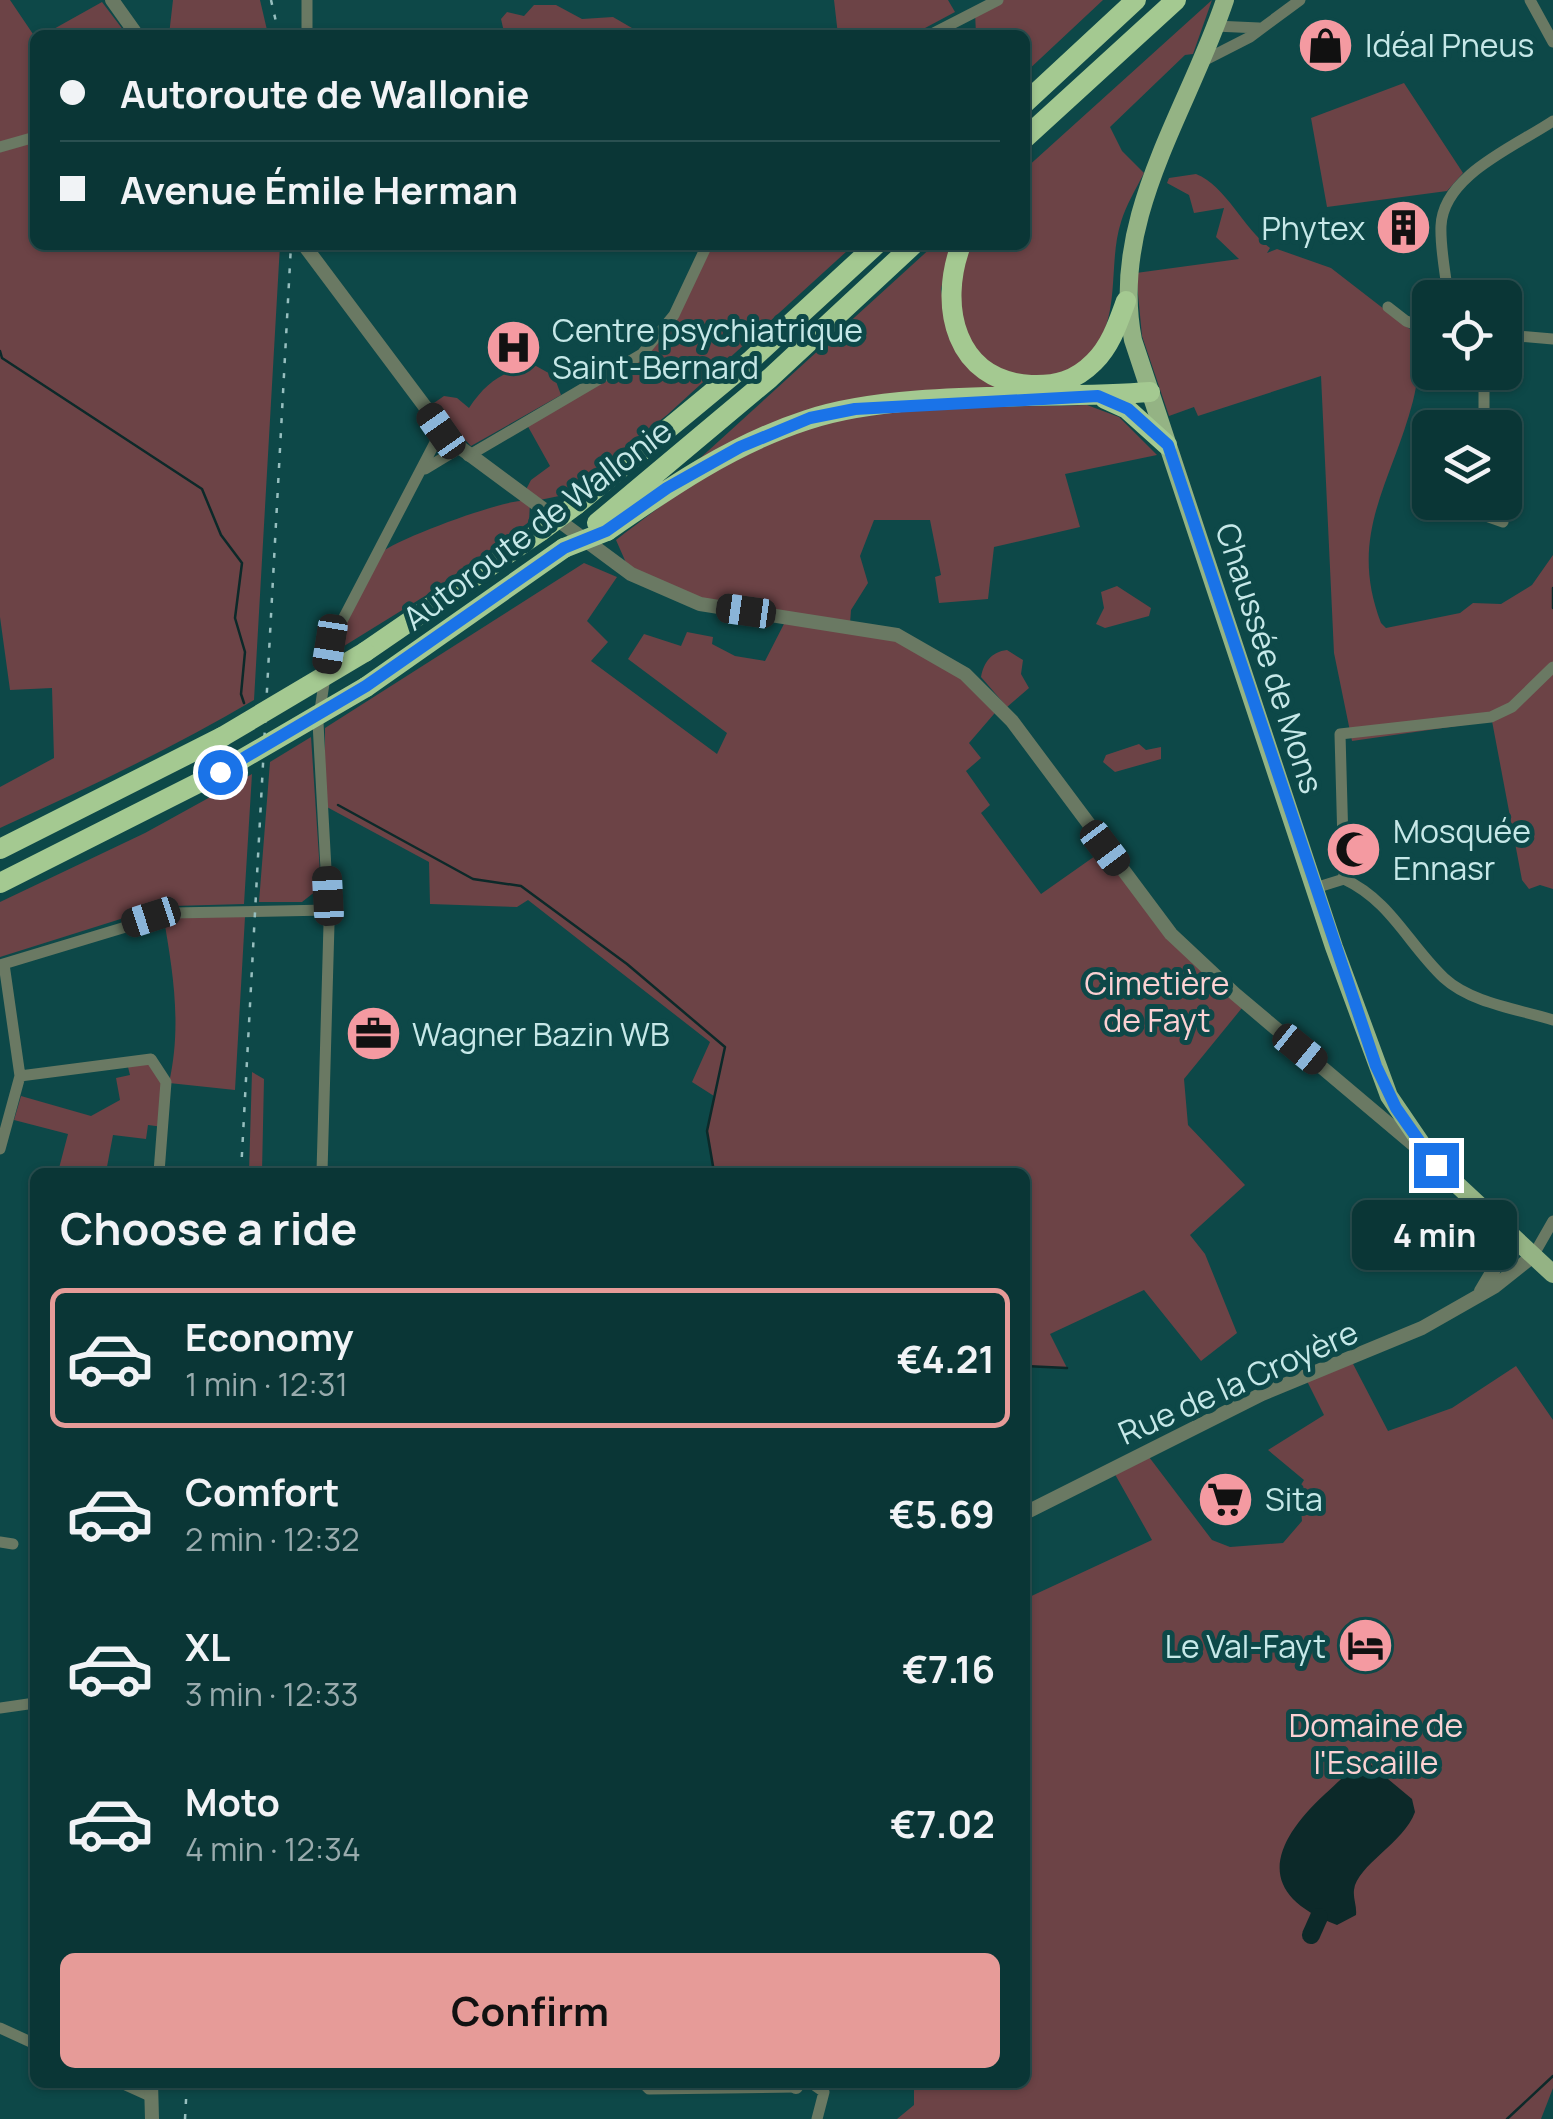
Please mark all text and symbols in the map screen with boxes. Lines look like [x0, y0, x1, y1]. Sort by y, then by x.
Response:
shop icon: Idéal Pneus [1296, 15, 1356, 75]
place label: Idéal Pneus [1365, 23, 1534, 67]
text: Autoroute de Wallonie [120, 67, 529, 119]
text: Avenue Émile Herman [120, 163, 518, 215]
building icon: Phytex [1374, 198, 1434, 258]
place label: Phytex [1261, 206, 1365, 250]
map controls [1412, 280, 1522, 520]
button: locate [1412, 280, 1522, 390]
place label: Centre psychiatrique Saint-Bernard [552, 308, 863, 389]
hospital icon: Centre psychiatrique Saint-Bernard [483, 318, 543, 378]
car [412, 398, 470, 464]
street label: Autoroute de Wallonie [393, 408, 681, 640]
button: layers [1412, 410, 1522, 520]
street label: Chaussée de Mons [1206, 517, 1334, 799]
car [714, 592, 778, 630]
car [310, 612, 350, 676]
route start [198, 750, 243, 795]
place label: Mosquée Ennasr [1393, 809, 1531, 890]
car [1075, 815, 1135, 881]
mosque icon: Mosquée Ennasr [1324, 819, 1384, 879]
car [311, 865, 345, 927]
car [118, 893, 184, 941]
park label: Cimetière de Fayt [1084, 961, 1230, 1042]
office icon: Wagner Bazin WB [343, 1004, 403, 1064]
place label: Wagner Bazin WB [412, 1012, 670, 1056]
car [1267, 1018, 1333, 1080]
route end [1414, 1143, 1459, 1188]
text: Choose a ride [60, 1197, 357, 1259]
callout: 4 min [1354, 1200, 1518, 1270]
text: 4 min [1393, 1213, 1476, 1257]
street label: Rue de la Croyère [1111, 1309, 1365, 1455]
text: Economy [185, 1310, 354, 1362]
icon: car [65, 1313, 155, 1403]
text: €4.21 [897, 1332, 995, 1384]
text: 1 min · 12:31 [185, 1362, 348, 1406]
text: Comfort [185, 1465, 339, 1517]
icon: car [65, 1468, 155, 1558]
supermarket icon: Sita [1196, 1469, 1256, 1529]
place label: Sita [1265, 1477, 1323, 1521]
text: €5.69 [889, 1487, 995, 1539]
text: 2 min · 12:32 [185, 1517, 360, 1561]
hotel icon: Le Val-Fayt [1335, 1616, 1395, 1676]
text: XL [185, 1620, 230, 1672]
icon: car [65, 1623, 155, 1713]
place label: Le Val-Fayt [1165, 1624, 1326, 1668]
text: €7.16 [902, 1642, 995, 1694]
text: 3 min · 12:33 [185, 1672, 358, 1716]
park label: Domaine de l'Escaille [1289, 1703, 1463, 1784]
text: Moto [185, 1775, 280, 1827]
icon: car [65, 1778, 155, 1868]
text: €7.02 [890, 1797, 995, 1849]
text: 4 min · 12:34 [185, 1827, 361, 1871]
button: Confirm [60, 1953, 1000, 2068]

